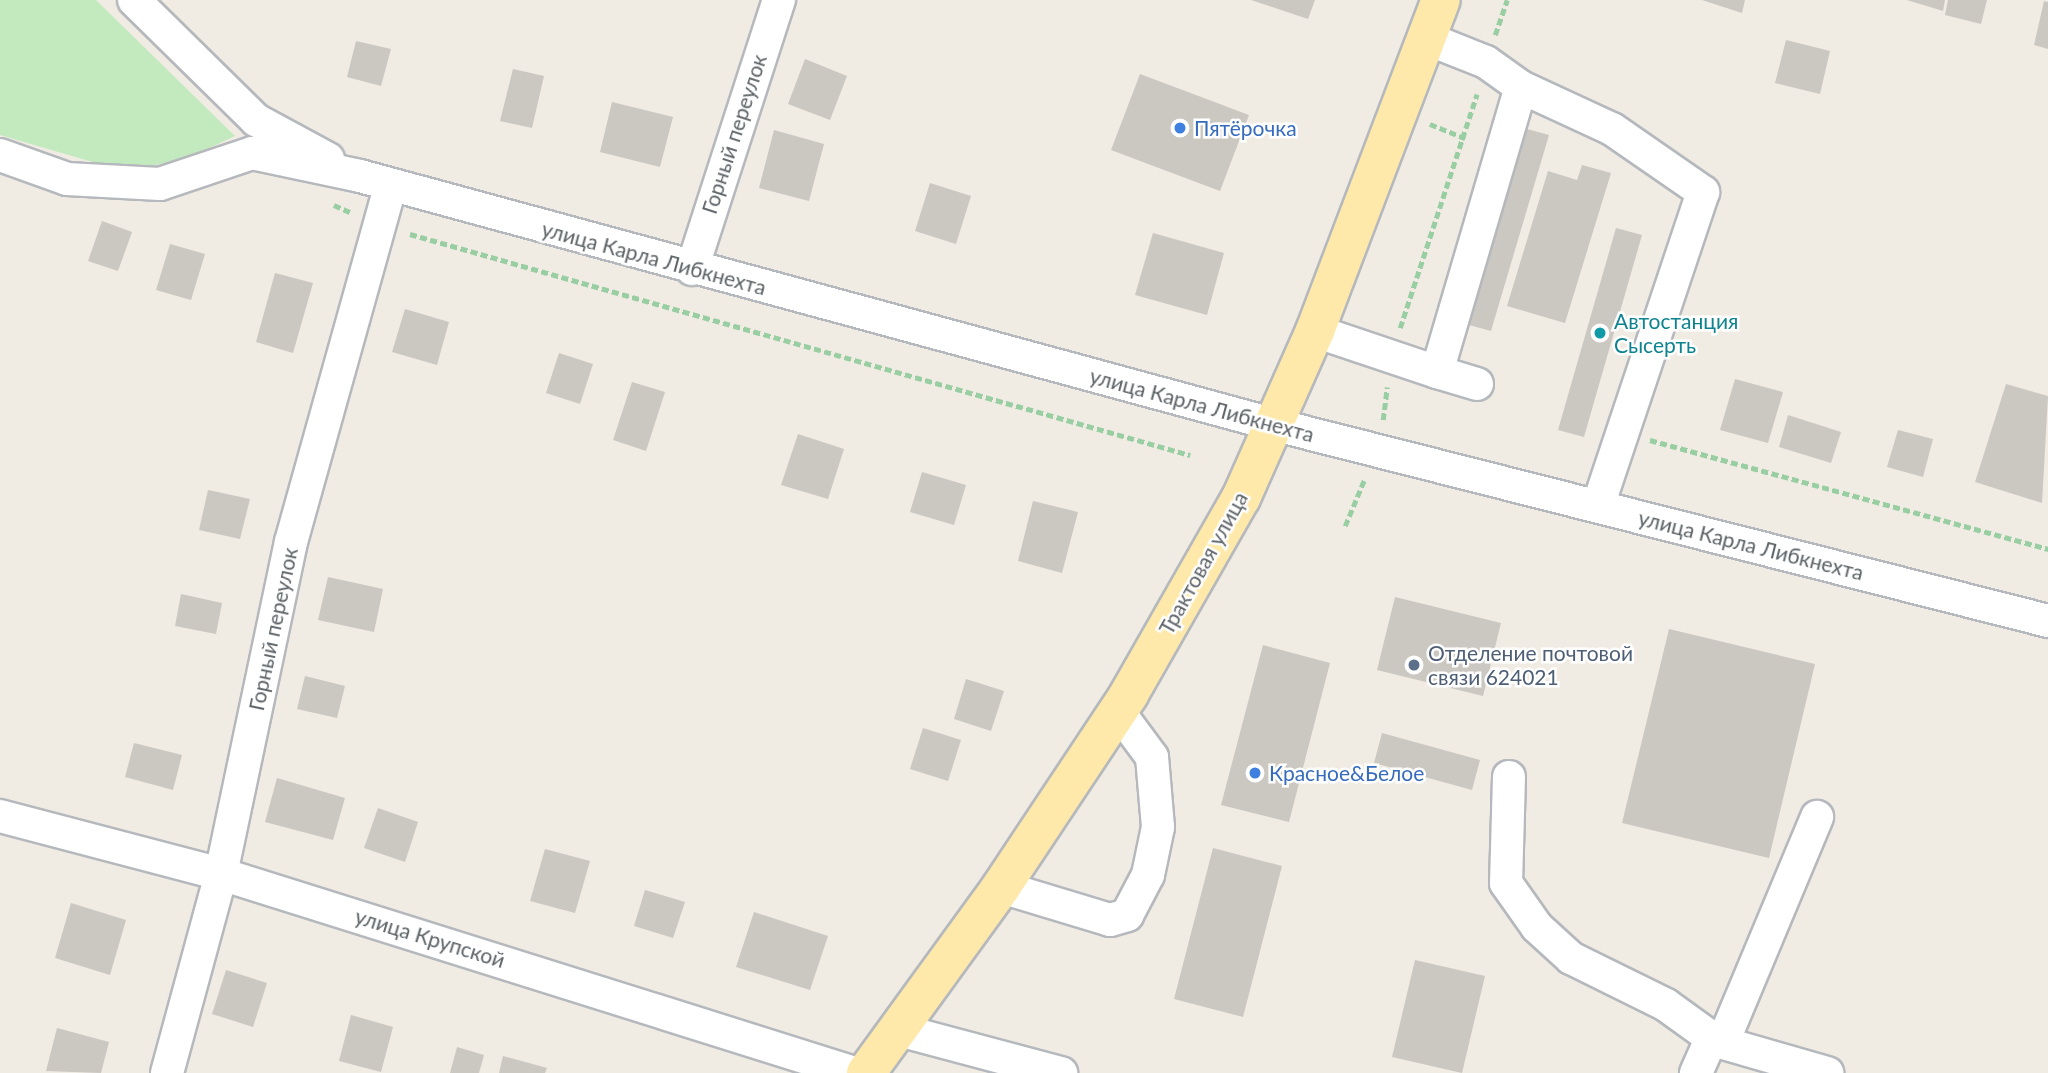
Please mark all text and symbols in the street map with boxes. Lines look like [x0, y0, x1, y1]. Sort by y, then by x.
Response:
street label: Горный переулок [696, 51, 772, 217]
place label: Пятёрочка [1194, 115, 1297, 141]
marker: Пятёрочка [1172, 120, 1188, 136]
street label: улица Карла Либкнехта [539, 216, 769, 300]
place label: Автостанция Сысерть [1614, 308, 1738, 358]
marker: Автостанция Сысерть [1592, 325, 1608, 341]
street label: улица Карла Либкнехта [1087, 363, 1317, 447]
street label: Трактовая улица [1153, 487, 1253, 639]
street label: улица Карла Либкнехта [1636, 505, 1866, 585]
street label: Горный переулок [243, 545, 303, 713]
place label: Отделение почтовой связи 624021 [1428, 640, 1633, 690]
marker: Отделение почтовой связи 624021 [1406, 657, 1422, 673]
place label: Красное&Белое [1269, 760, 1424, 786]
marker: Красное&Белое [1247, 765, 1263, 781]
street label: улица Крупской [352, 903, 508, 973]

